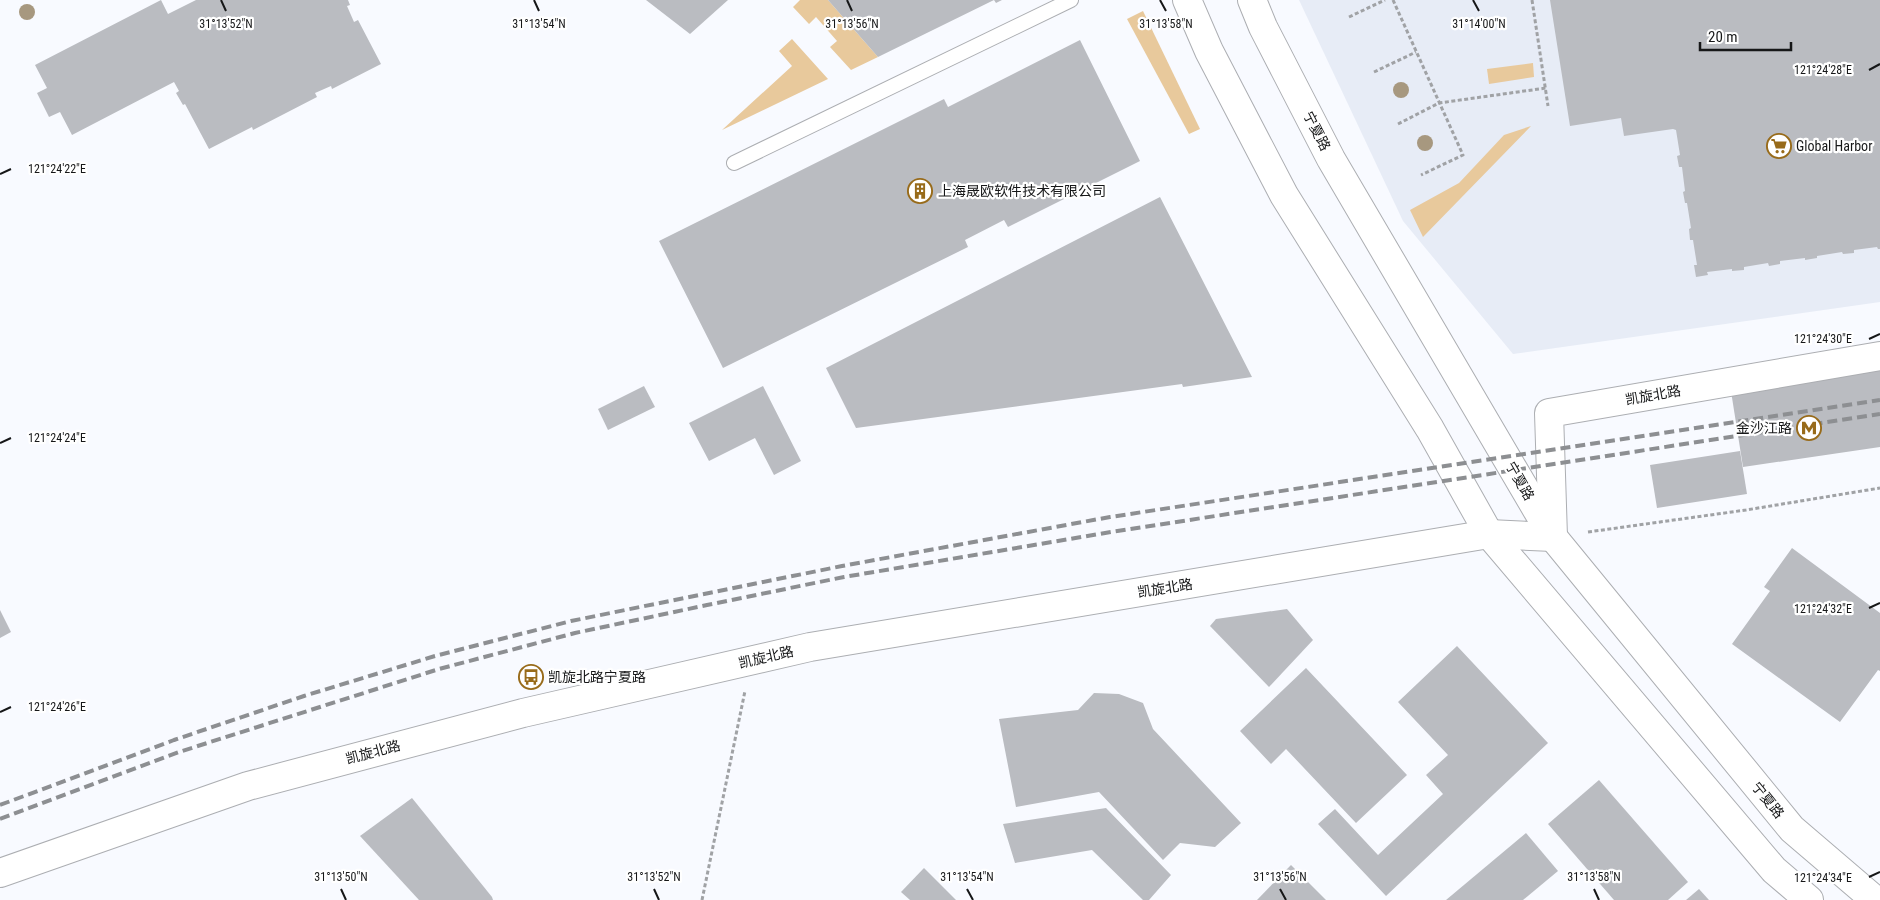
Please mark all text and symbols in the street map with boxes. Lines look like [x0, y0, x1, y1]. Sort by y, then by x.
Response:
text: 31°13'52"N [199, 17, 253, 31]
text: 31°13'54"N [512, 17, 566, 31]
text: 31°13'56"N [825, 17, 879, 31]
text: 31°13'58"N [1139, 17, 1193, 31]
text: 31°14'00"N [1452, 17, 1506, 31]
scale bar [1700, 20, 1791, 52]
text: 20 m [1708, 28, 1738, 46]
text: 121°24'28"E [1794, 63, 1852, 77]
street label: 宁夏路 [1300, 109, 1334, 153]
supermarket icon: Global Harbor [1766, 133, 1792, 159]
place label: Global Harbor [1796, 138, 1872, 154]
text: 121°24'22"E [28, 162, 86, 176]
building icon: 上海晟欧软件技术有限公司 [907, 178, 933, 204]
place label: 上海晟欧软件技术有限公司 [938, 183, 1106, 199]
text: 121°24'30"E [1794, 332, 1852, 346]
street label: 凯旋北路 [1624, 382, 1682, 408]
metro station icon: 金沙江路 [1796, 415, 1822, 441]
place label: 金沙江路 [1736, 420, 1792, 436]
text: 121°24'24"E [28, 431, 86, 445]
street label: 宁夏路 [1503, 459, 1537, 503]
street label: 凯旋北路 [1136, 576, 1194, 600]
text: 121°24'32"E [1794, 602, 1852, 616]
street label: 凯旋北路 [737, 643, 795, 671]
bus stop icon: 凯旋北路宁夏路 [518, 664, 544, 690]
place label: 凯旋北路宁夏路 [548, 669, 646, 685]
text: 121°24'26"E [28, 700, 86, 714]
street label: 凯旋北路 [344, 737, 402, 767]
street label: 宁夏路 [1749, 779, 1787, 821]
text: 31°13'50"N [314, 870, 368, 884]
text: 31°13'52"N [627, 870, 681, 884]
text: 31°13'54"N [940, 870, 994, 884]
text: 31°13'56"N [1253, 870, 1307, 884]
text: 31°13'58"N [1567, 870, 1621, 884]
text: 121°24'34"E [1794, 871, 1852, 885]

